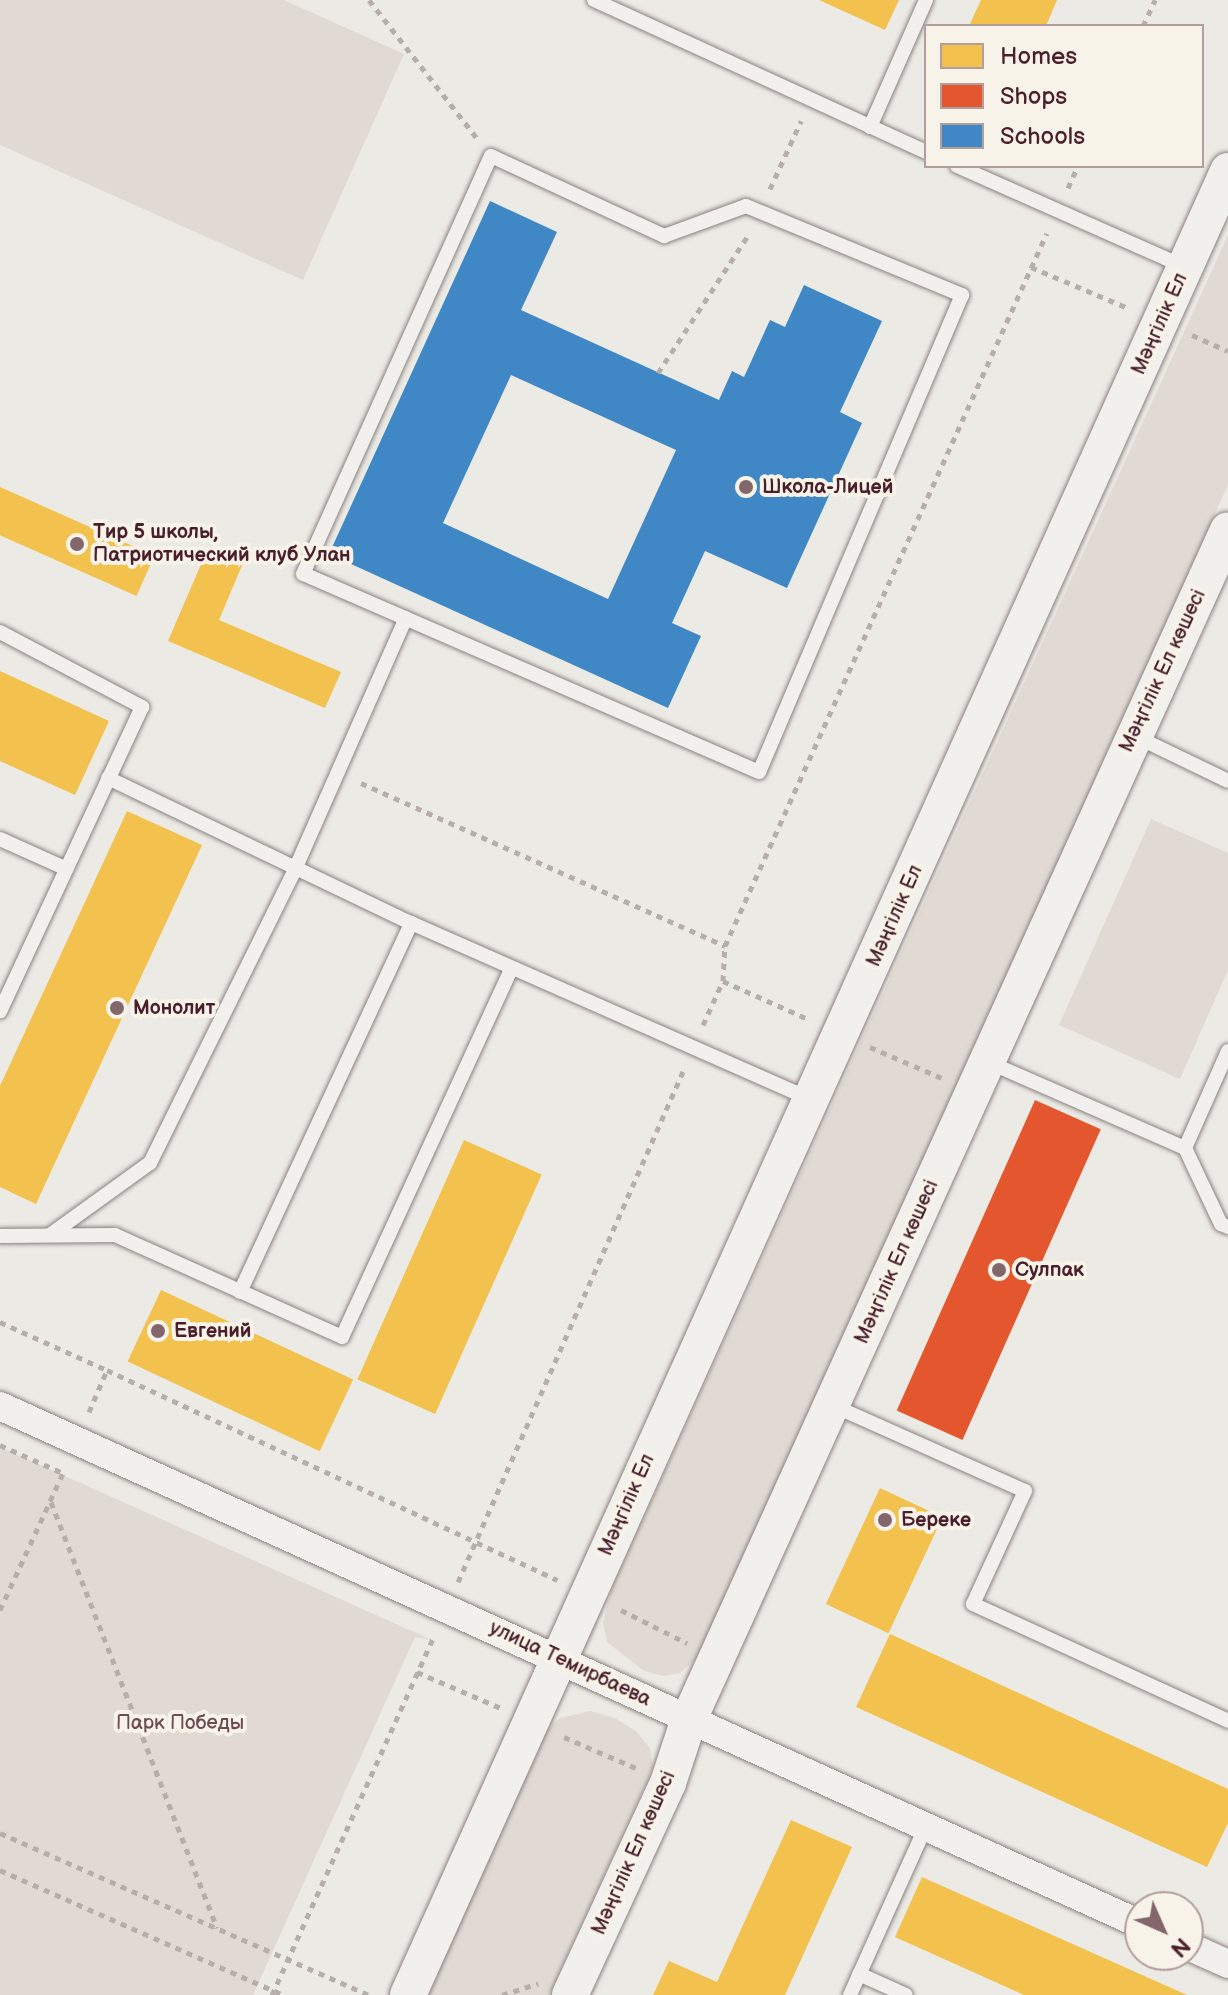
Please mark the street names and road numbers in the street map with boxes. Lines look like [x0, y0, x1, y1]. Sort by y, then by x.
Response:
street label: Мәңгілік Ел [1127, 269, 1193, 379]
street label: Мәңгілік Ел көшесі [1115, 586, 1211, 756]
street label: Мәңгілік Ел [862, 861, 928, 971]
street label: Мәңгілік Ел көшесі [850, 1176, 944, 1348]
street label: Мәңгілік Ел [594, 1450, 660, 1560]
street label: улица Темирбаева [485, 1616, 655, 1712]
street label: Мәңгілік Ел көшесі [587, 1767, 681, 1939]

